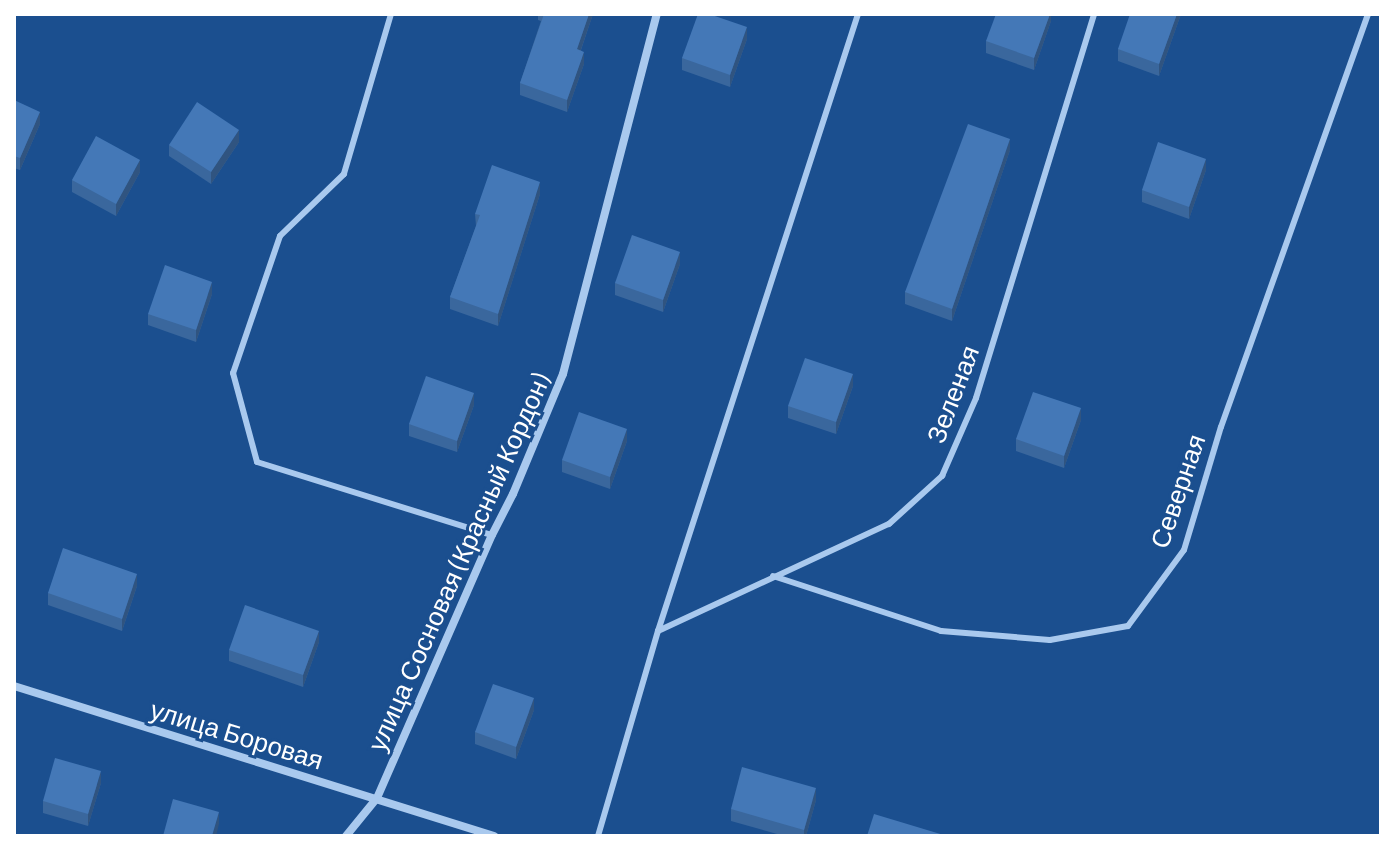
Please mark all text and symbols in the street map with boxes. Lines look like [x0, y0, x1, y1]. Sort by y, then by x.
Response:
street label: Зеленая [919, 341, 985, 447]
street label: улица Сосновая (Красный Кордон) [360, 368, 556, 756]
street label: Северная [1143, 430, 1211, 552]
street label: улица Боровая [147, 693, 327, 775]

